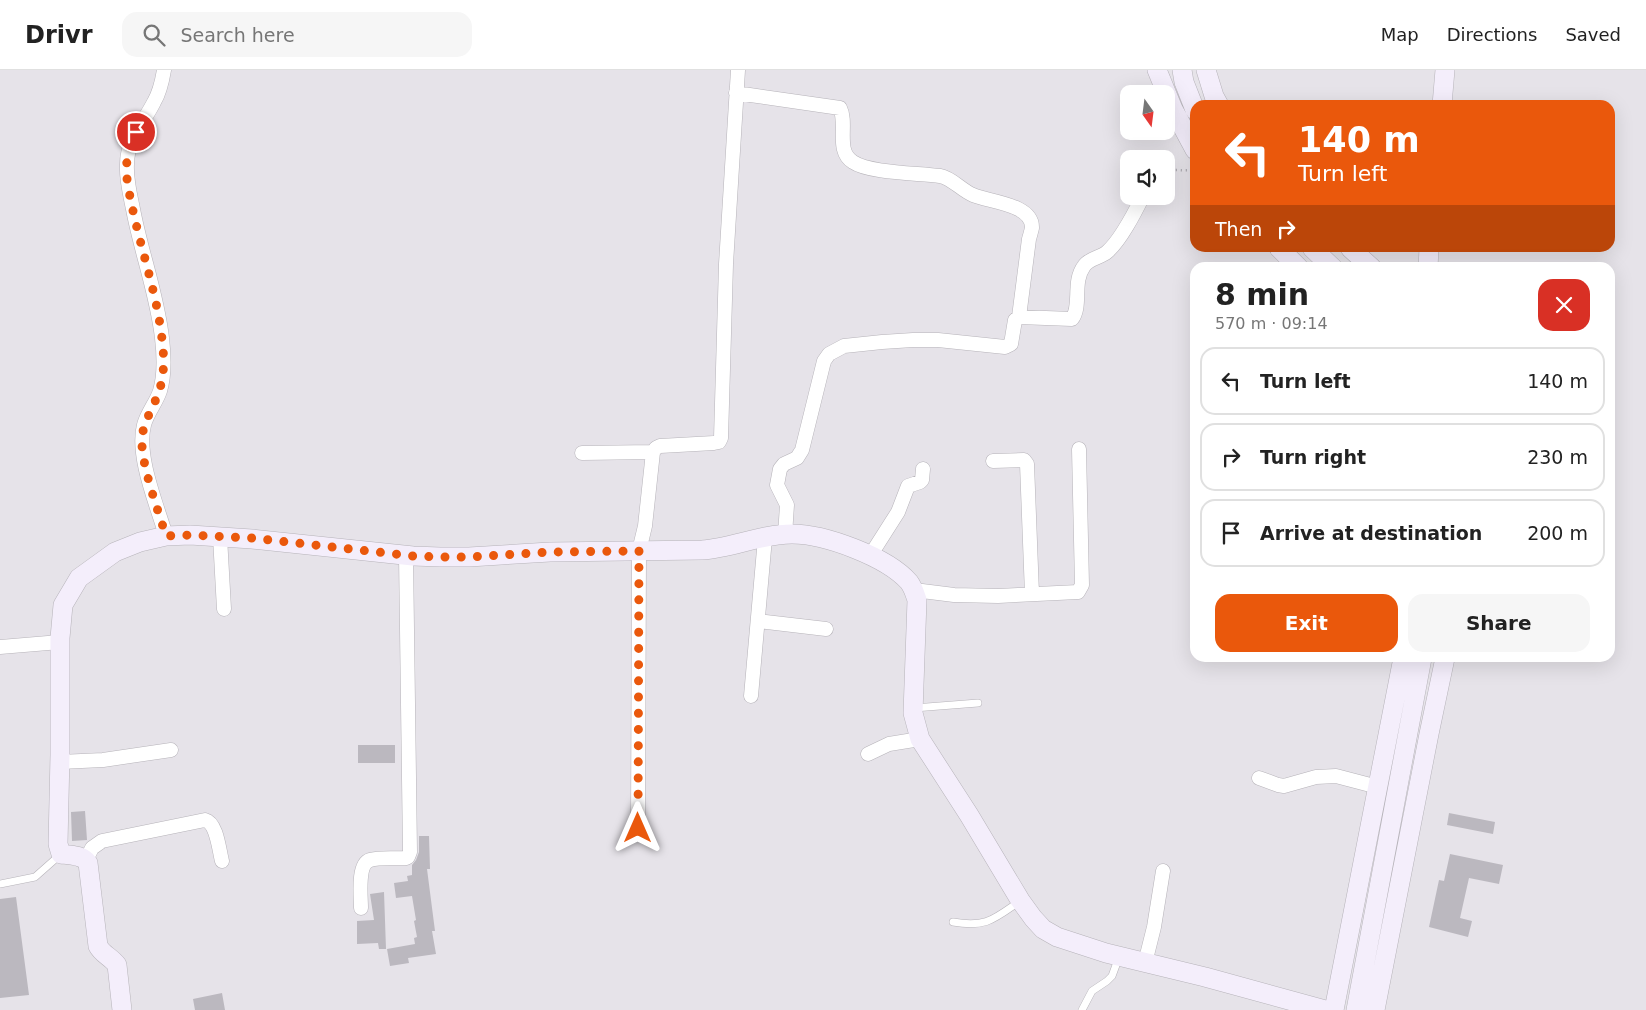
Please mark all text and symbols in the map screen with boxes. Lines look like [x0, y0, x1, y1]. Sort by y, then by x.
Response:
search box [122, 12, 472, 57]
text: Drivr [25, 21, 92, 49]
icon: search [140, 21, 168, 49]
text: Search here [180, 24, 295, 46]
text: Map [1381, 24, 1419, 45]
text: Directions [1447, 24, 1537, 45]
text: Saved [1565, 24, 1621, 45]
north arrow [1120, 85, 1175, 140]
map controls [1120, 85, 1175, 205]
pin [115, 111, 157, 153]
icon: arrive [122, 118, 150, 146]
icon: left [1215, 120, 1280, 185]
text: 140 m [1298, 120, 1420, 160]
button: sound [1120, 150, 1175, 205]
text: Turn left [1298, 161, 1387, 186]
icon: right [1272, 215, 1300, 243]
text: Then [1215, 218, 1262, 240]
text: 8 min [1215, 277, 1309, 312]
button: close [1538, 279, 1590, 331]
text: 570 m · 09:14 [1215, 314, 1328, 333]
icon: left [1217, 367, 1245, 395]
text: Turn left [1260, 370, 1351, 392]
text: 140 m [1527, 370, 1588, 392]
icon: right [1217, 443, 1245, 471]
text: Turn right [1260, 446, 1366, 468]
text: 230 m [1527, 446, 1588, 468]
icon: arrive [1217, 519, 1245, 547]
text: Arrive at destination [1260, 522, 1482, 544]
text: 200 m [1527, 522, 1588, 544]
button: Exit [1215, 594, 1398, 652]
button: Share [1408, 594, 1590, 652]
position arrow [611, 801, 663, 853]

